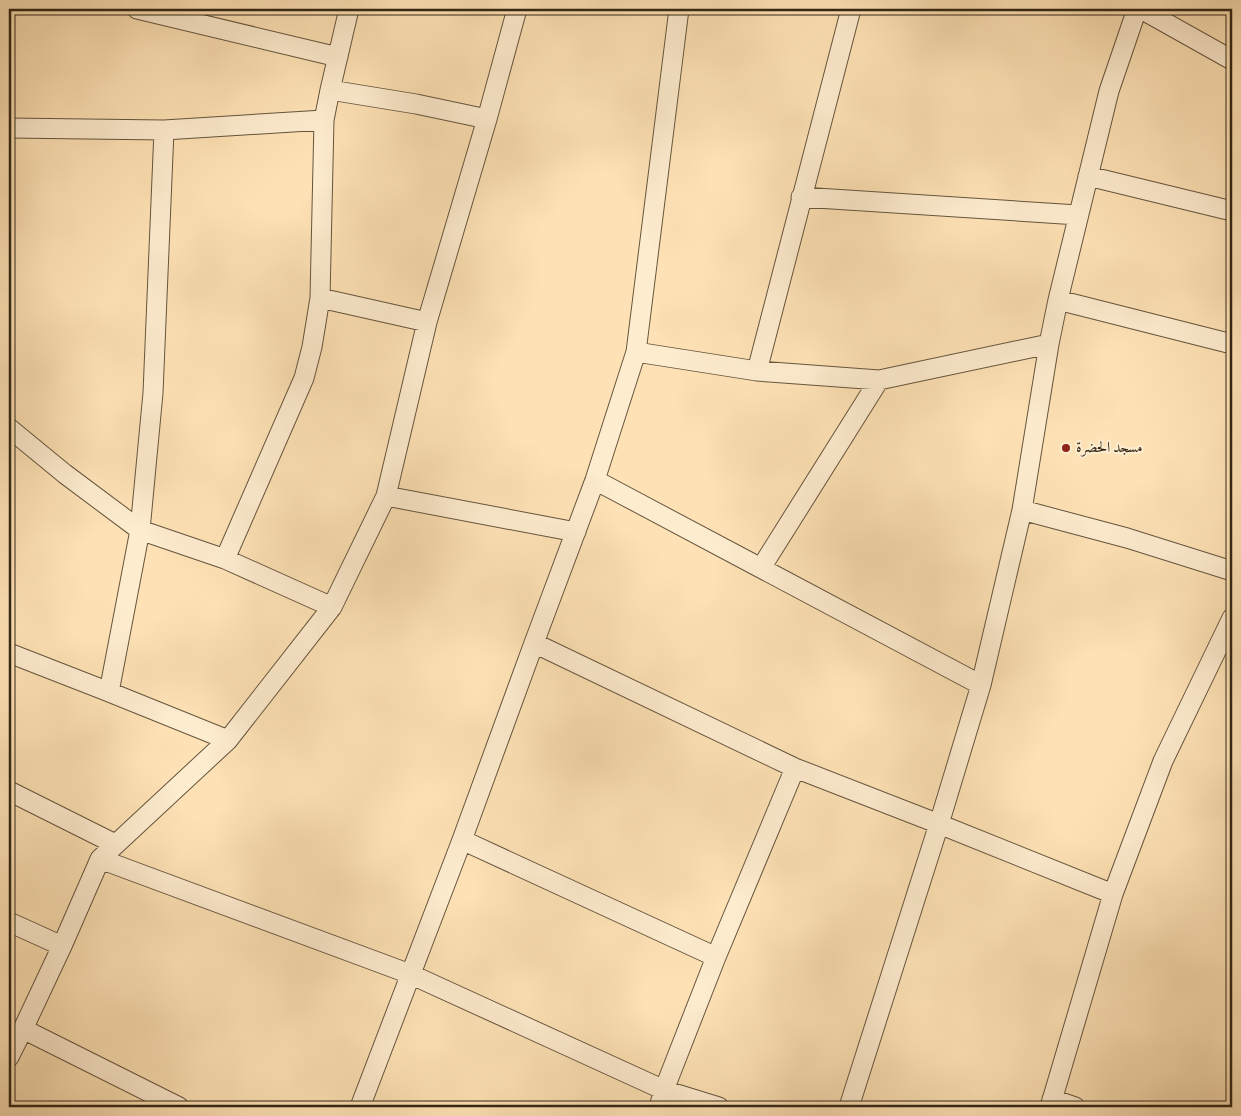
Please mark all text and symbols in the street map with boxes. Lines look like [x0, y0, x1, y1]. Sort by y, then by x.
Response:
place label: مسجد الحضرة [1076, 438, 1143, 459]
marker: مسجد الحضرة [1060, 442, 1072, 454]

